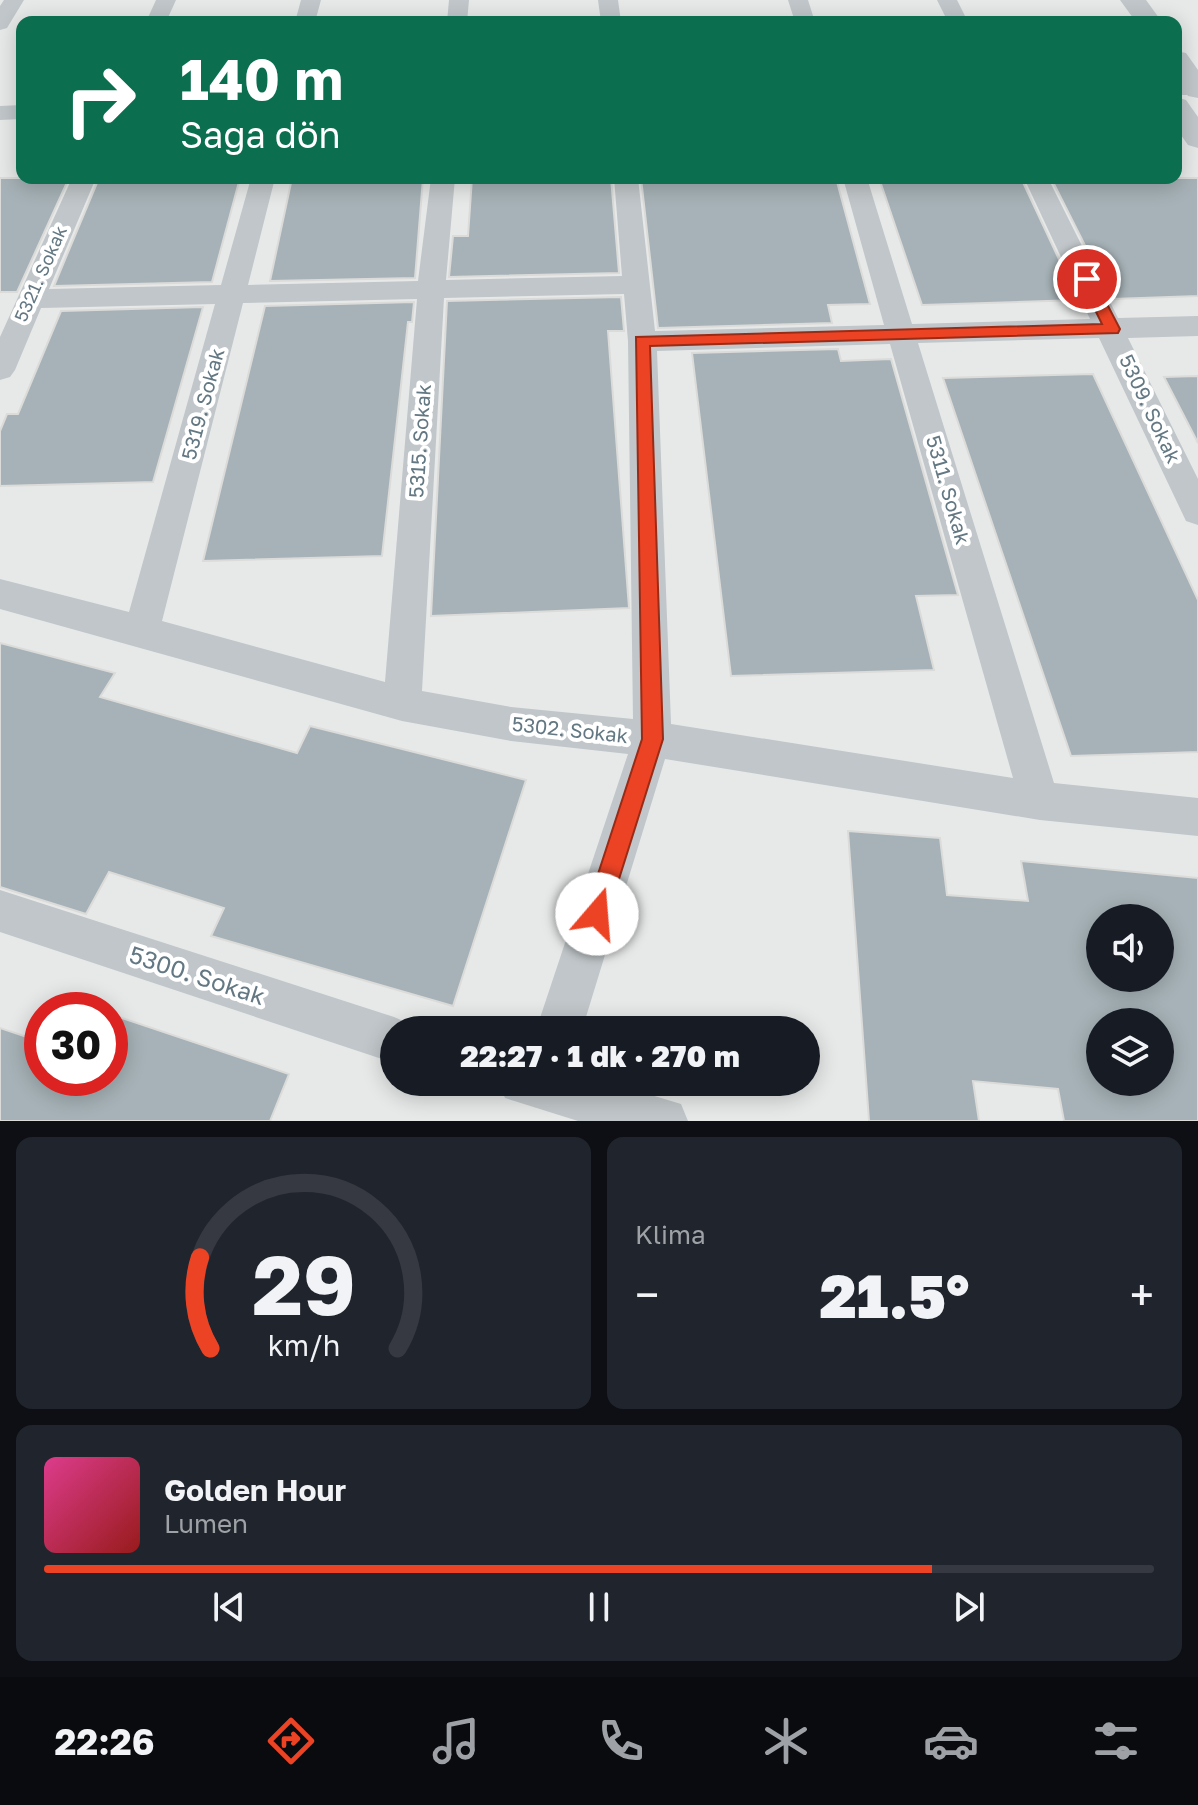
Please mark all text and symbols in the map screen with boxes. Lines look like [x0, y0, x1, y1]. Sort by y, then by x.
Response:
text: 140 m [180, 45, 343, 112]
icon: right [48, 48, 152, 152]
text: Sağa dön [180, 113, 341, 156]
street label: 5321. Sokak [9, 222, 71, 325]
pin [1053, 245, 1121, 313]
icon: arrive [1065, 257, 1109, 301]
street label: 5319. Sokak [176, 345, 228, 462]
street label: 5309. Sokak [1115, 350, 1187, 467]
street label: 5315. Sokak [403, 383, 435, 499]
street label: 5311. Sokak [922, 432, 976, 547]
street label: 5302. Sokak [511, 711, 629, 747]
position arrow [555, 872, 639, 956]
map controls [1086, 904, 1174, 1096]
button: sound [1086, 904, 1174, 992]
street label: 5300. Sokak [126, 939, 269, 1010]
speed limit sign: 30 [24, 992, 128, 1096]
button: layers [1086, 1008, 1174, 1096]
text: 22:27 · 1 dk · 270 m [460, 1038, 740, 1074]
text: Klima [635, 1219, 706, 1250]
text: 29 [252, 1233, 355, 1333]
text: 21.5° [820, 1259, 969, 1331]
text: − [635, 1268, 659, 1321]
text: + [1130, 1268, 1154, 1321]
text: km/h [267, 1328, 340, 1362]
text: Golden Hour [164, 1472, 346, 1508]
text: Lumen [164, 1508, 248, 1539]
icon: previous [207, 1585, 251, 1629]
icon: pause [577, 1585, 621, 1629]
icon: next [947, 1585, 991, 1629]
icon: directions [263, 1713, 319, 1769]
icon: music [428, 1713, 484, 1769]
icon: phone [593, 1713, 649, 1769]
icon: climate [758, 1713, 814, 1769]
icon: car [923, 1713, 979, 1769]
icon: filters [1088, 1713, 1144, 1769]
text: 22:26 [54, 1720, 155, 1763]

